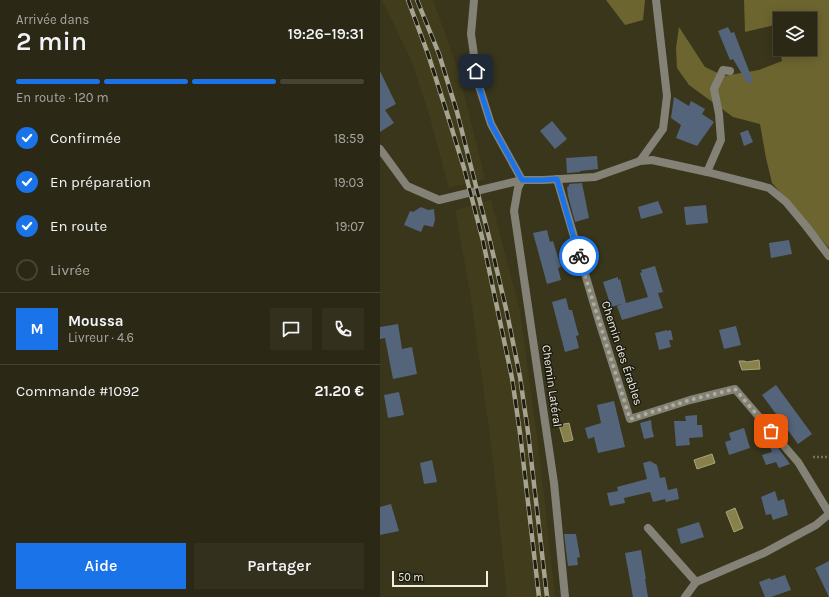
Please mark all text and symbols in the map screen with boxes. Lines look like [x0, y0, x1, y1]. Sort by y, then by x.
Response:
text: Arrivée dans [16, 12, 89, 27]
map controls [773, 12, 817, 56]
button: layers [773, 12, 817, 56]
text: 19:26–19:31 [288, 25, 364, 43]
text: 2 min [16, 26, 87, 57]
pin [459, 54, 493, 88]
icon: home [465, 60, 487, 82]
text: En route · 120 m [16, 90, 109, 105]
icon: check [16, 127, 38, 149]
text: Confirmée [50, 129, 121, 147]
text: 18:59 [334, 131, 364, 146]
icon: check [16, 171, 38, 193]
text: En préparation [50, 173, 151, 191]
text: 19:03 [334, 175, 364, 190]
icon: check [16, 215, 38, 237]
text: En route [50, 217, 107, 235]
text: 19:07 [335, 219, 364, 234]
courier [559, 236, 599, 276]
icon: bike [568, 245, 590, 267]
text: Livrée [50, 261, 90, 279]
street label: Chemin des Érables [599, 299, 646, 407]
button: chat [270, 308, 312, 350]
button: phone [322, 308, 364, 350]
text: Moussa [68, 312, 124, 330]
text: M [30, 320, 44, 338]
text: Livreur · 4.6 [68, 330, 134, 345]
street label: Chemin Latéral [539, 344, 565, 428]
text: Commande #1092 [16, 382, 140, 400]
text: 21.20 € [314, 382, 364, 400]
pin [754, 414, 788, 448]
icon: bag [760, 420, 782, 442]
button: Aide [16, 543, 186, 589]
button: Partager [194, 543, 364, 589]
scale bar [392, 569, 488, 588]
text: 50 m [398, 571, 424, 584]

